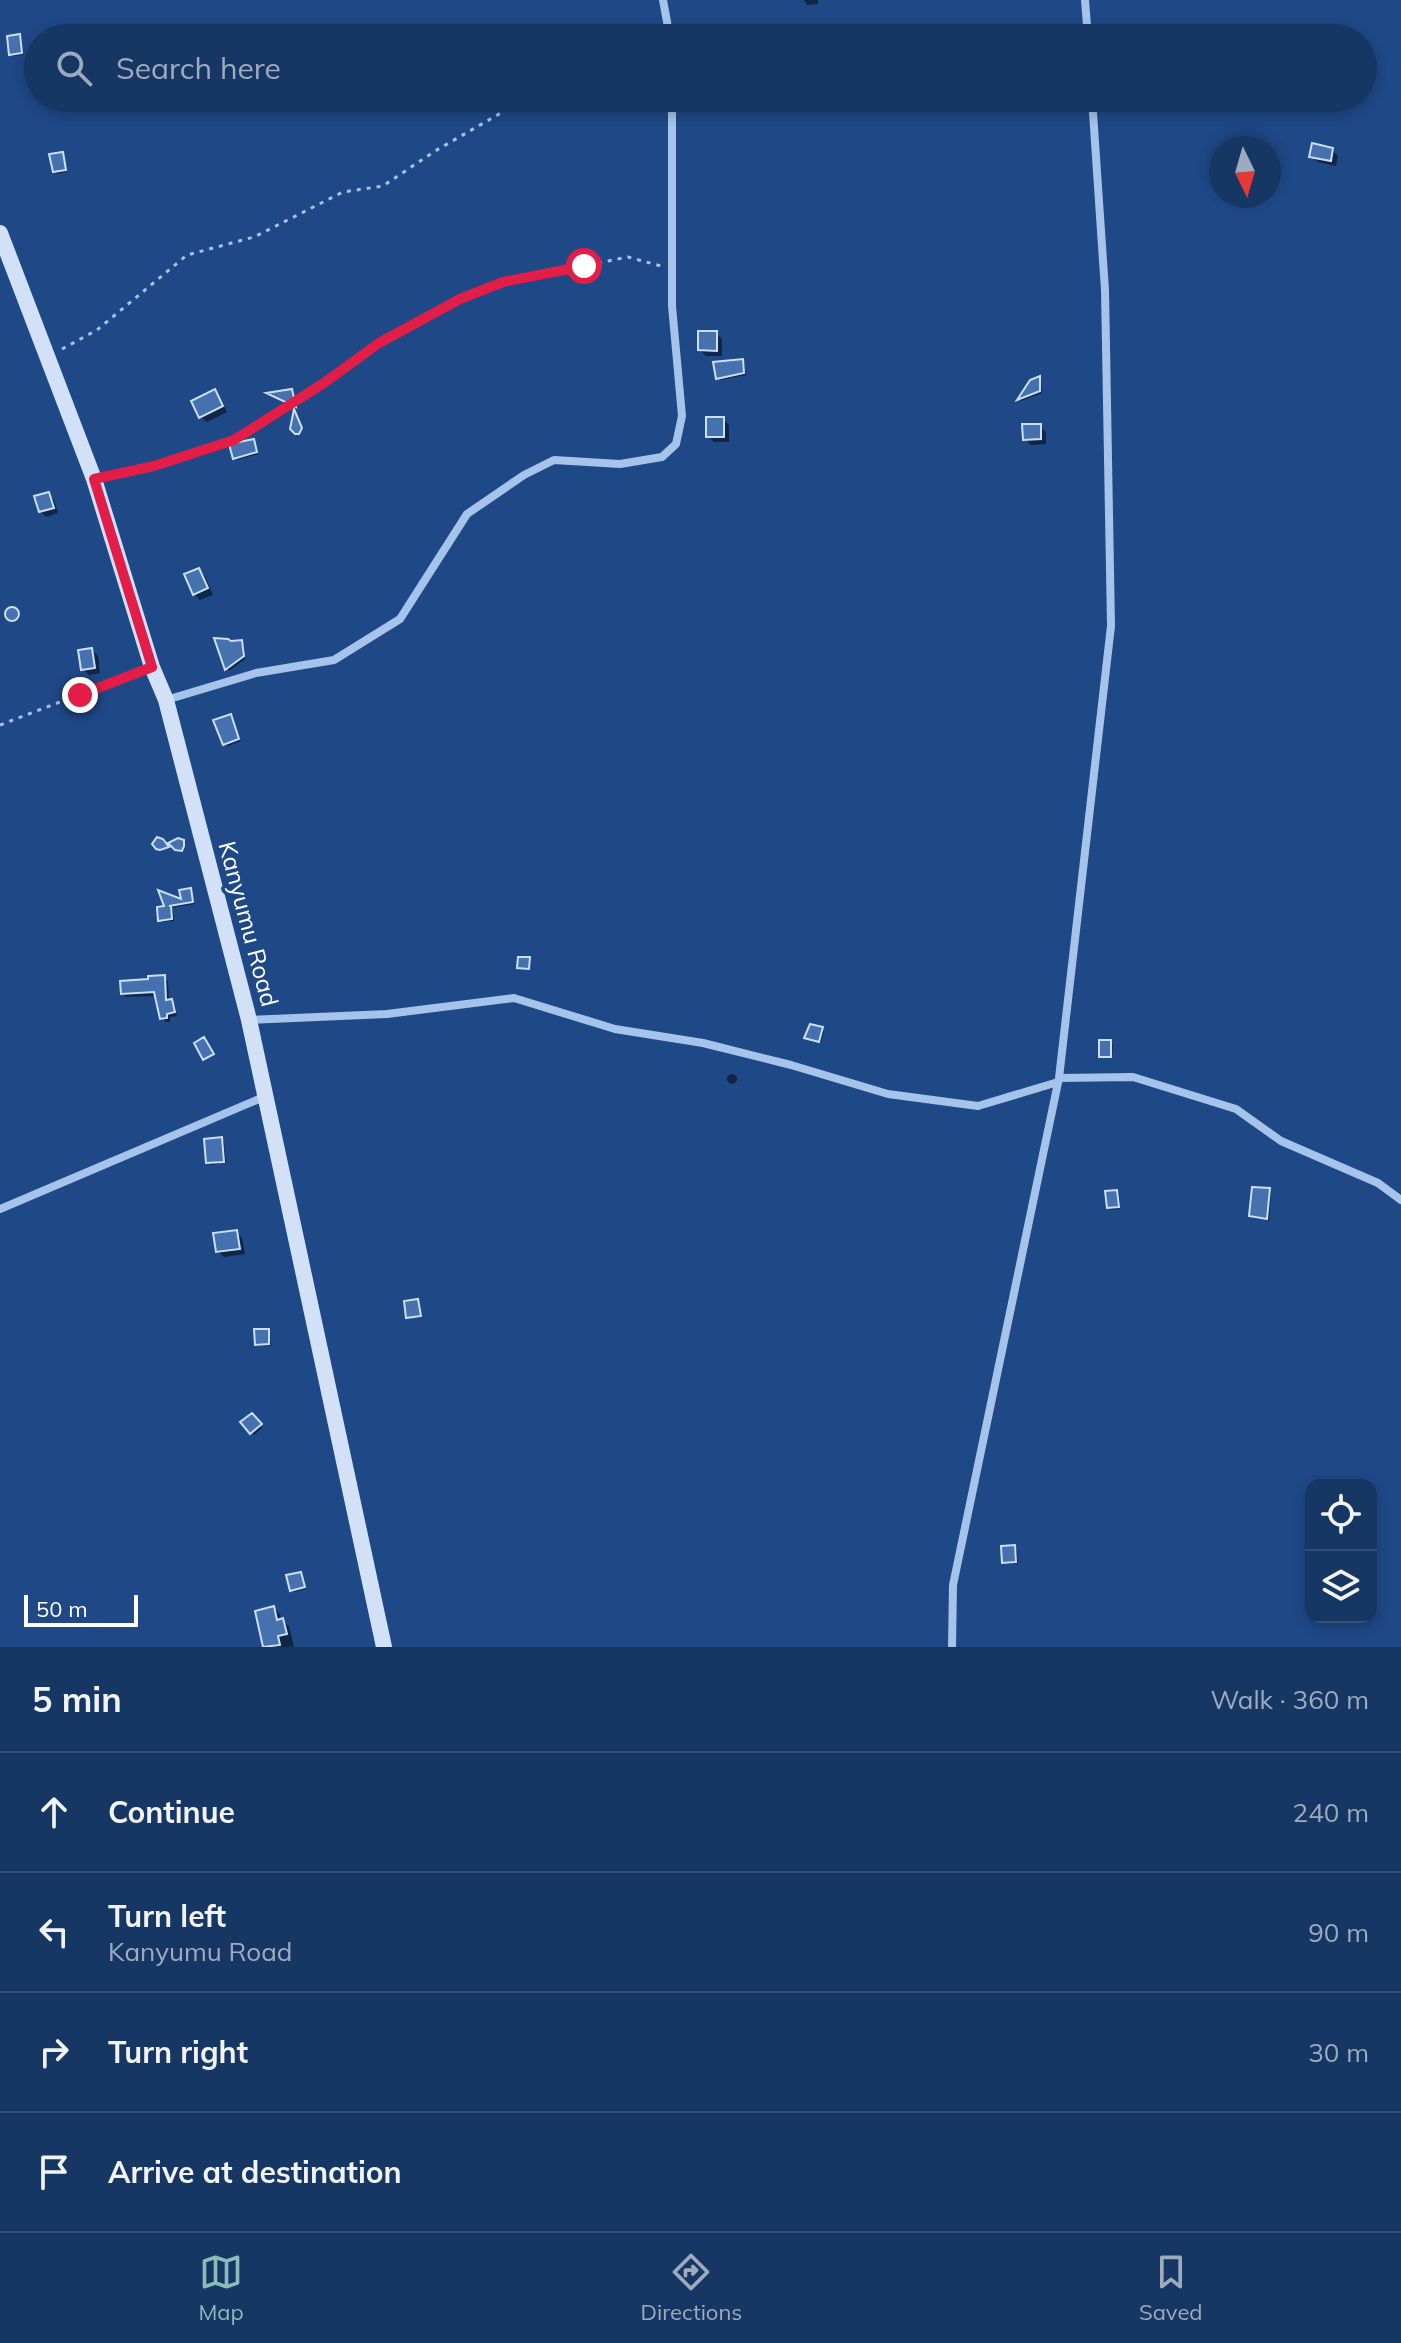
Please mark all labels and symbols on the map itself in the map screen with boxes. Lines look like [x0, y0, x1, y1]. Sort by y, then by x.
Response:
north arrow [1209, 136, 1281, 208]
route start [566, 248, 602, 284]
route end [62, 677, 98, 713]
street label: Kanyumu Road [212, 838, 285, 1010]
scale bar [24, 1591, 138, 1627]

